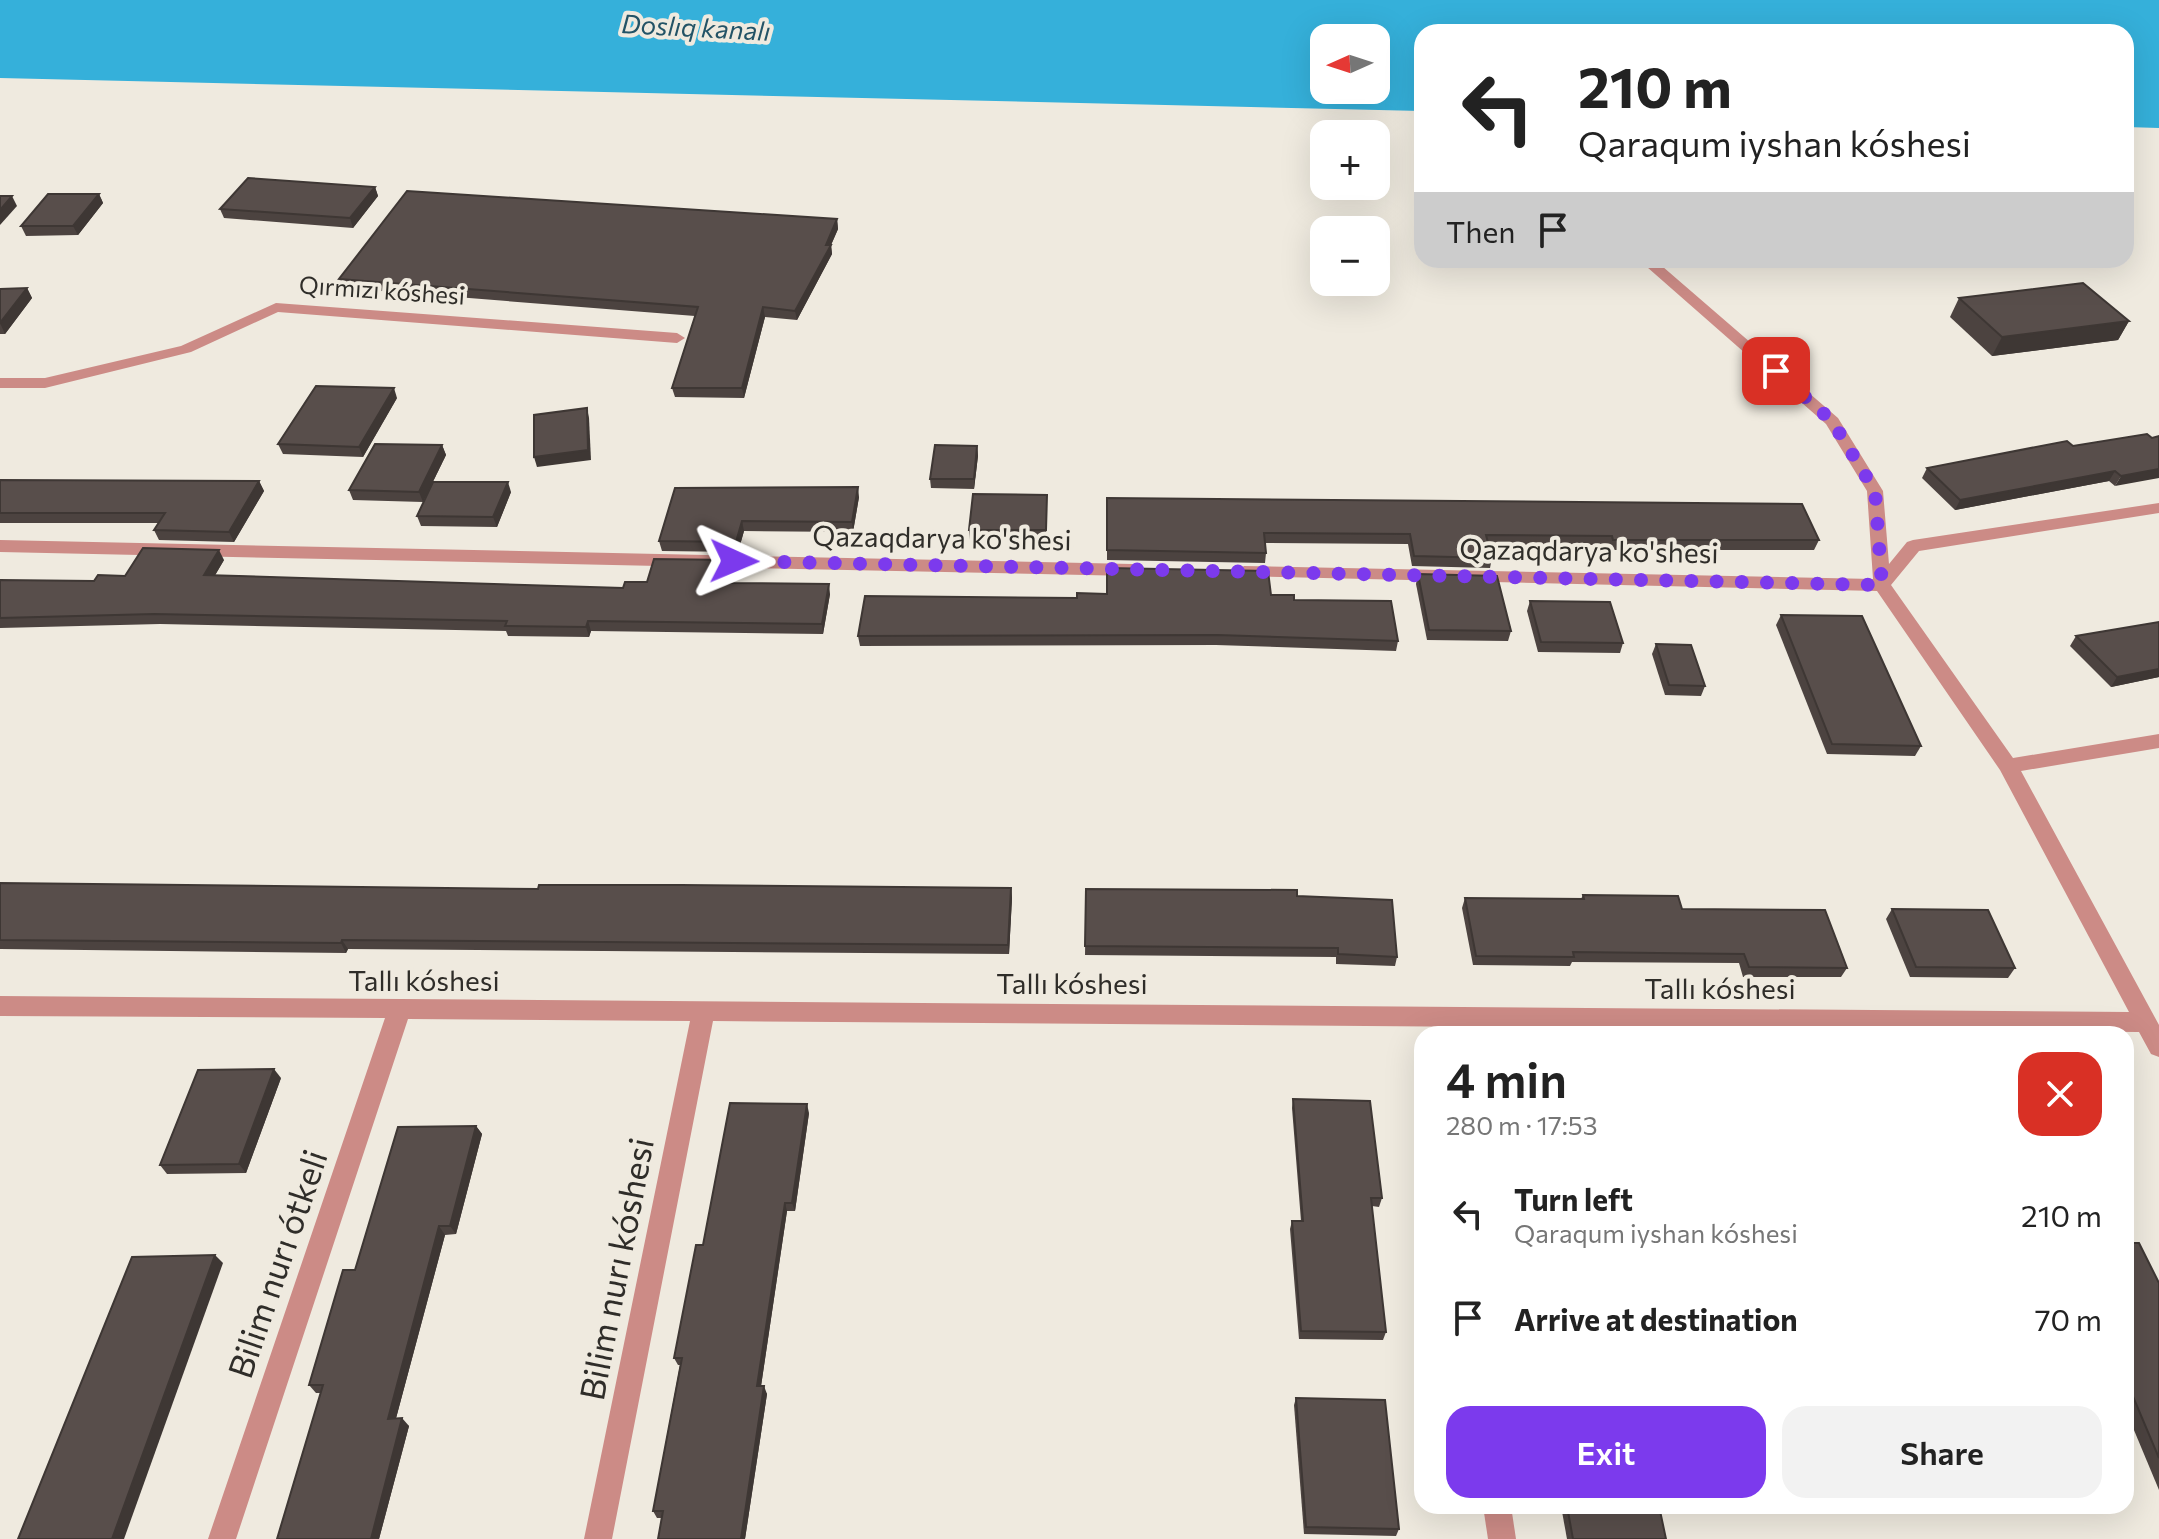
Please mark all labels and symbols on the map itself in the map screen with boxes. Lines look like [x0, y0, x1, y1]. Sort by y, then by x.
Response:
water label: Doslıq kanalı [621, 7, 771, 46]
north arrow [1310, 24, 1390, 104]
street label: Qırmızı kóshesi [298, 269, 466, 310]
pin [1742, 337, 1810, 405]
street label: Qazaqdarya ko'shesi [812, 518, 1072, 556]
position arrow [692, 519, 776, 603]
street label: Qazaqdarya ko'shesi [1459, 531, 1719, 569]
street label: Tallı kóshesi [348, 963, 500, 997]
street label: Tallı kóshesi [996, 966, 1148, 1000]
street label: Tallı kóshesi [1644, 971, 1796, 1005]
street label: Bilim nurı kóshesi [569, 1134, 661, 1403]
street label: Bilim nurı ótkeli [217, 1144, 335, 1383]

